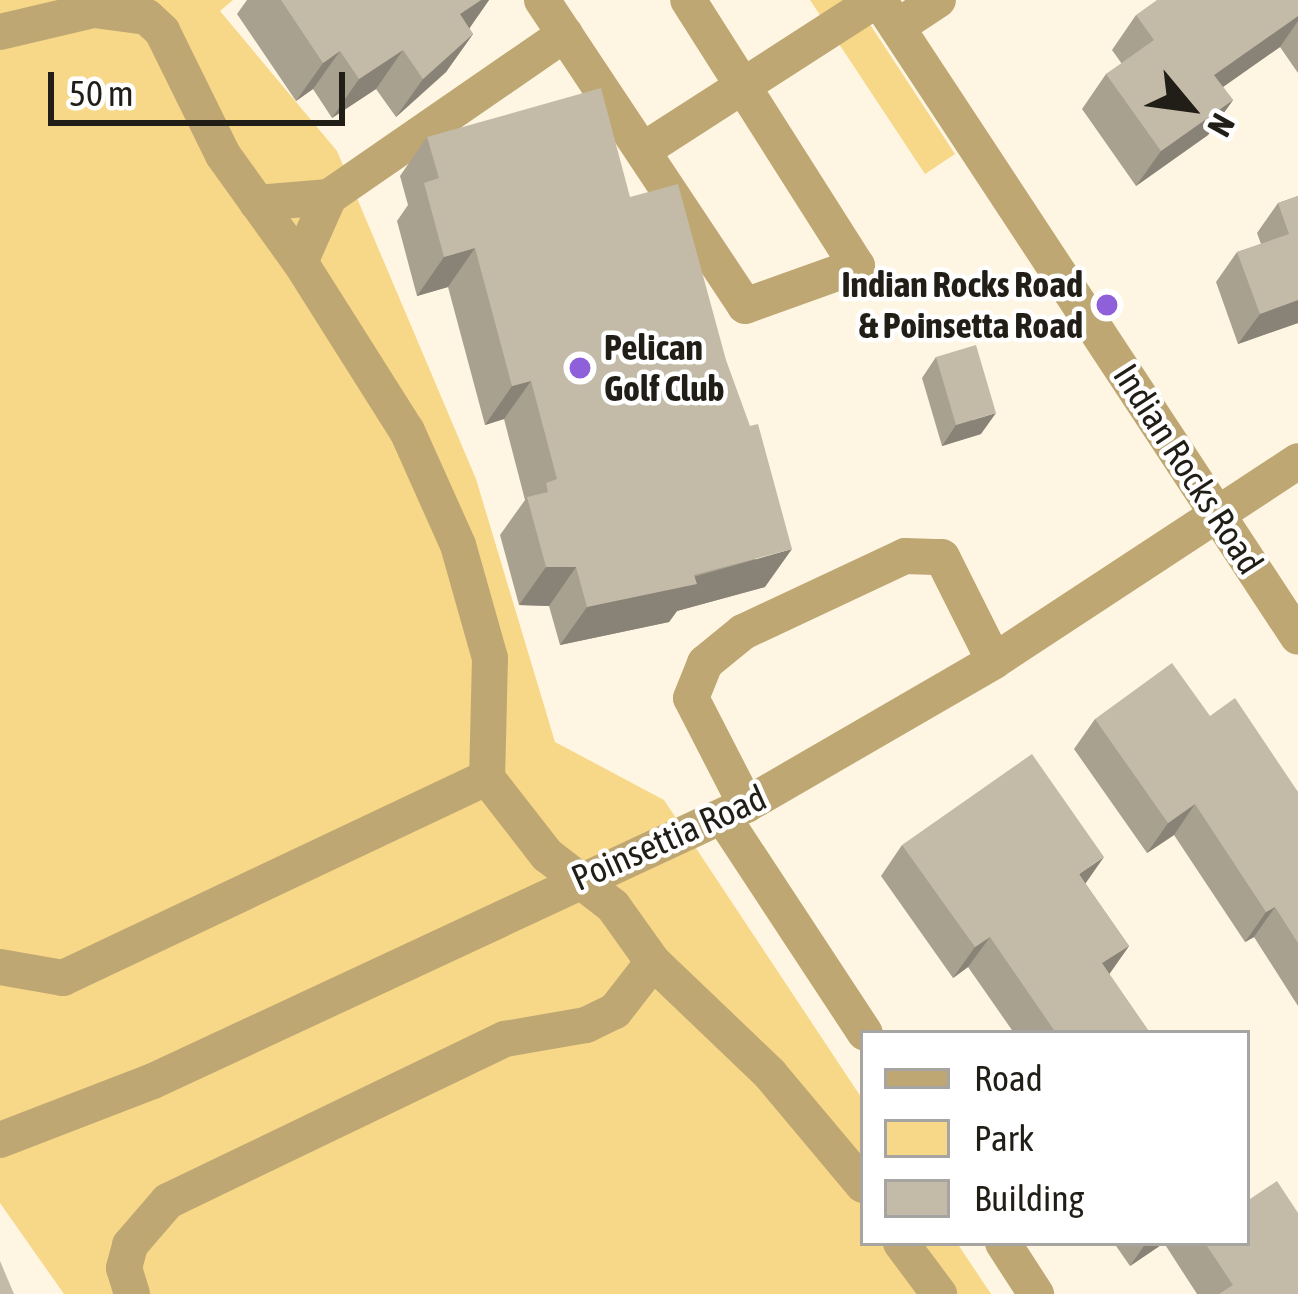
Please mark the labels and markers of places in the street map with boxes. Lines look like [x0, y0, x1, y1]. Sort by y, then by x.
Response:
place label: Indian Rocks Road & Poinsetta Road [841, 262, 1083, 347]
marker: Indian Rocks Road & Poinsetta Road [1094, 292, 1120, 318]
place label: Pelican Golf Club [604, 325, 725, 410]
marker: Pelican Golf Club [567, 355, 593, 381]

